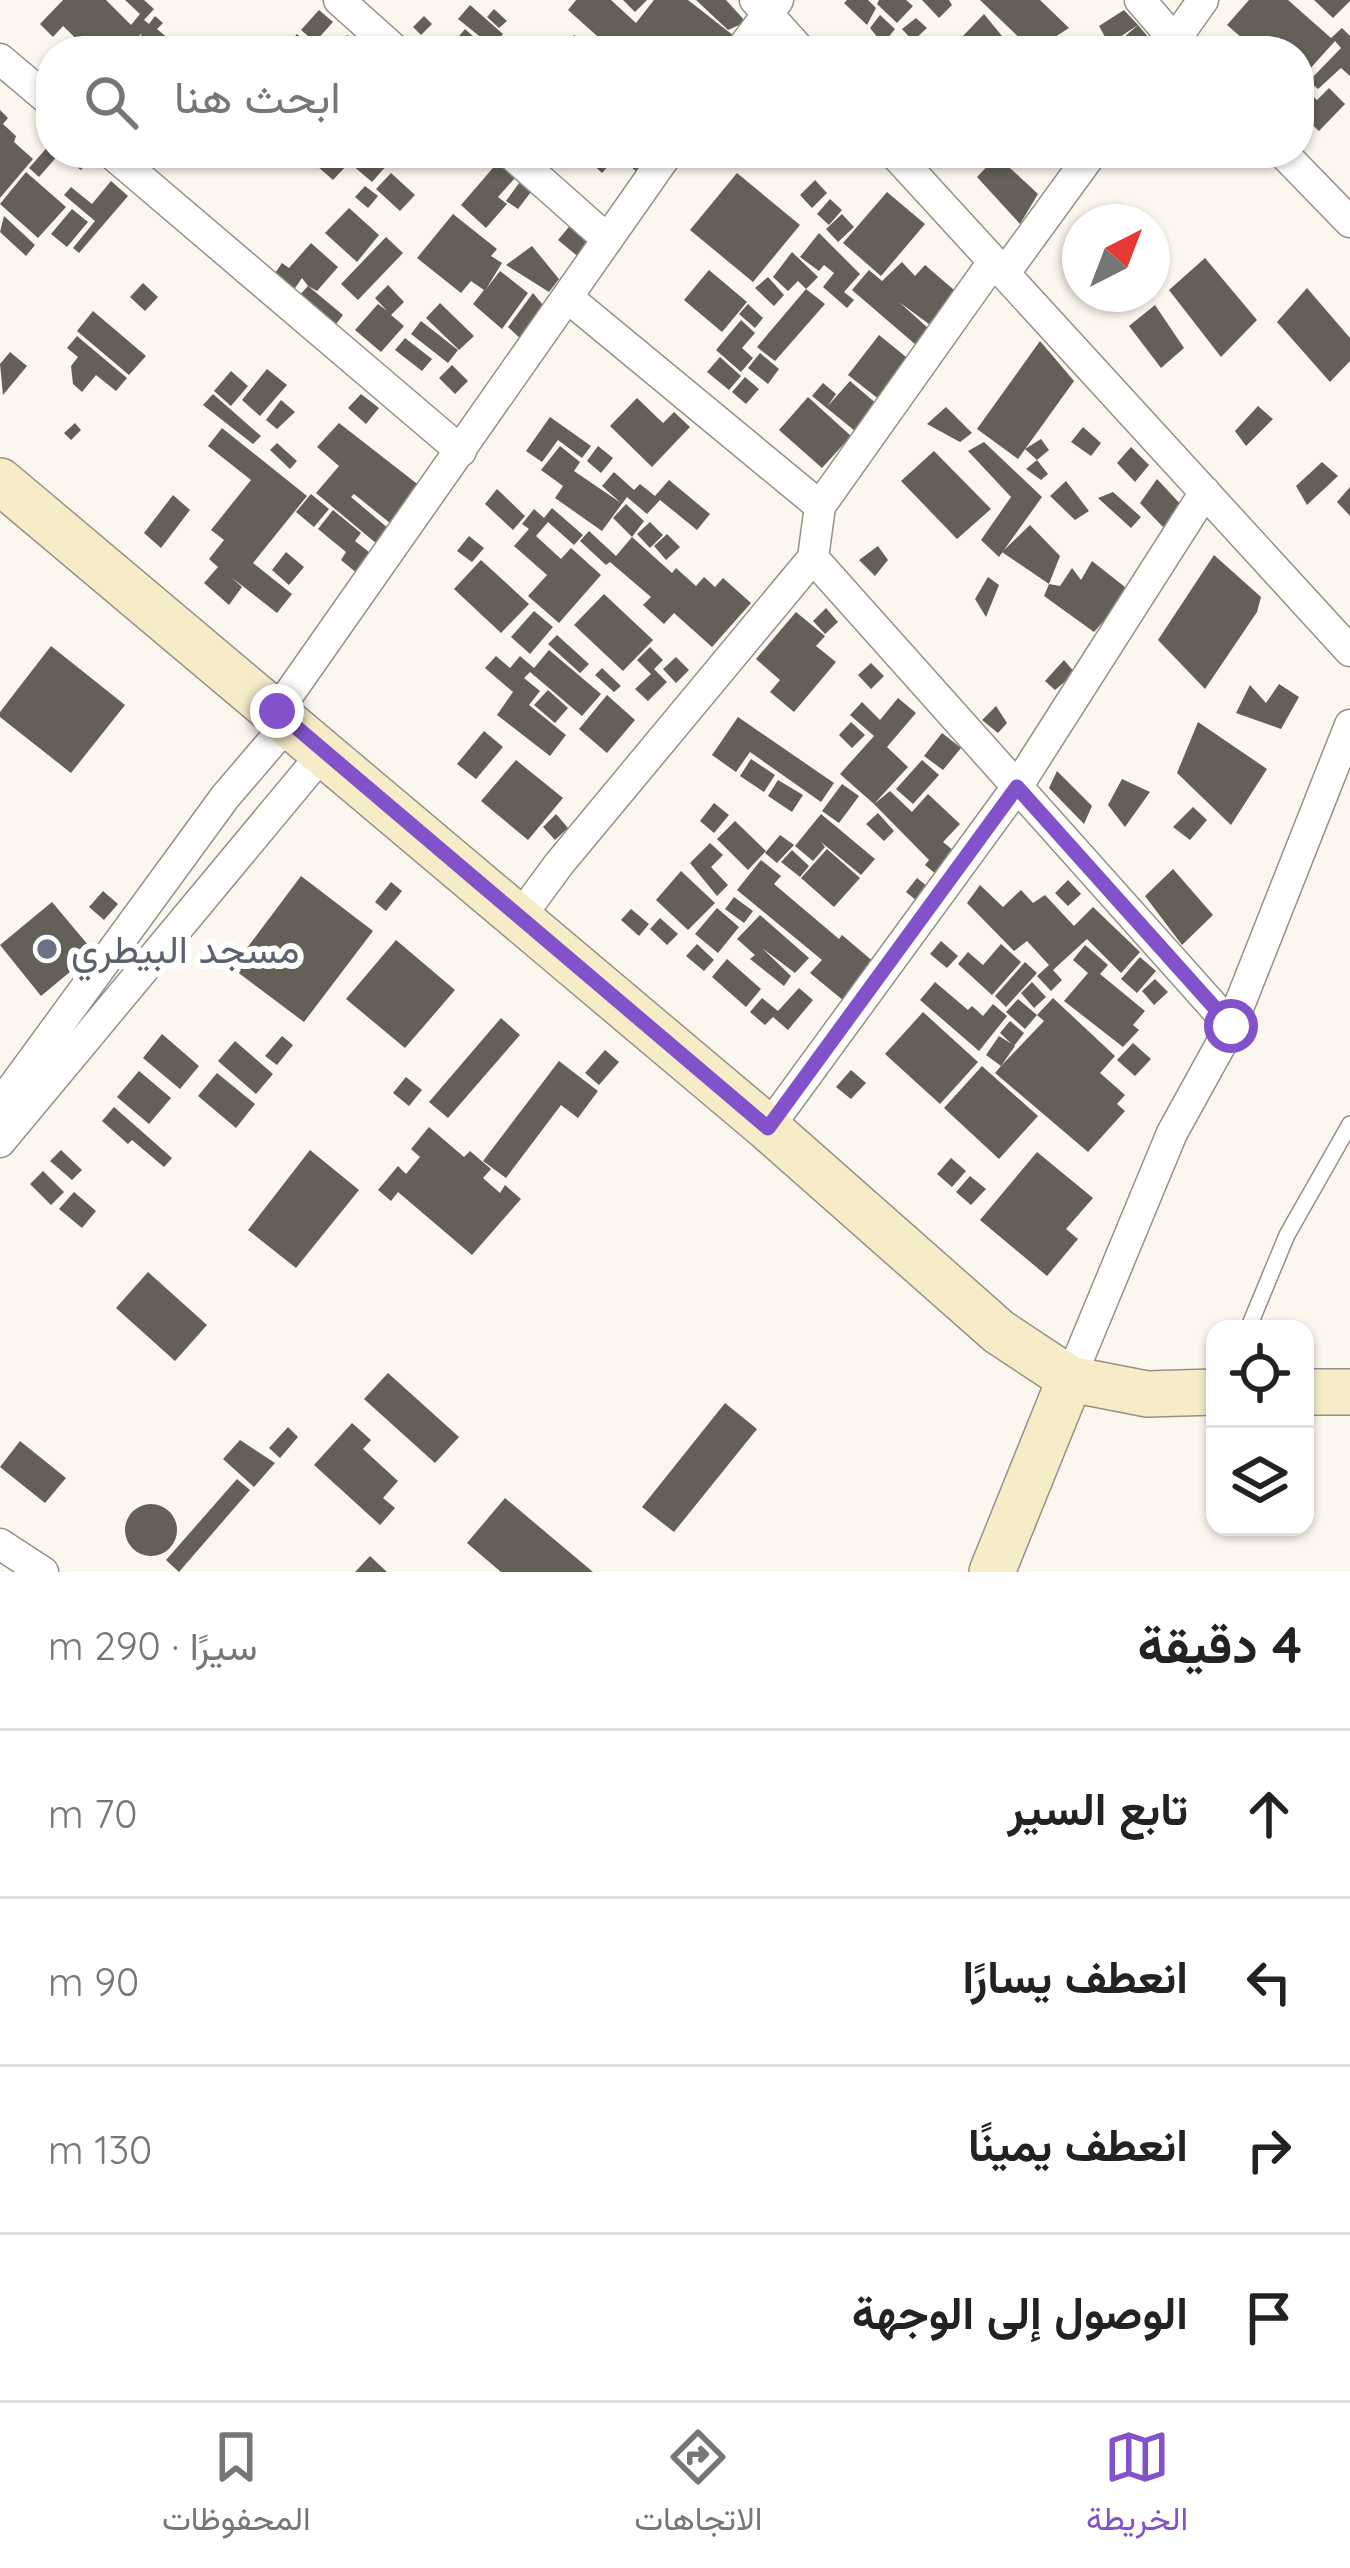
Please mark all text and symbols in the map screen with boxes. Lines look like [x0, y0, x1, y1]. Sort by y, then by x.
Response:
search box [36, 36, 1314, 168]
text: ابحث هنا [174, 68, 341, 124]
icon: search [78, 69, 144, 135]
north arrow [1062, 204, 1170, 312]
route end [250, 684, 304, 738]
place label: مسجد البيطري [71, 924, 300, 981]
marker: مسجد البيطري [34, 936, 60, 962]
route start [1204, 999, 1258, 1053]
map controls [1206, 1320, 1314, 1536]
button: locate [1206, 1320, 1314, 1428]
button: layers [1206, 1428, 1314, 1536]
text: 4 دقيقة [1137, 1612, 1302, 1676]
text: سيرًا · 290 m [48, 1621, 257, 1670]
text: تابع السير [1008, 1780, 1188, 1836]
icon: ahead [1236, 1781, 1302, 1847]
text: 70 m [48, 1789, 137, 1838]
text: انعطف يسارًا [962, 1948, 1188, 2004]
icon: left [1236, 1949, 1302, 2015]
text: 90 m [48, 1957, 139, 2006]
text: انعطف يمينًا [968, 2116, 1188, 2172]
icon: right [1236, 2117, 1302, 2183]
text: 130 m [48, 2125, 152, 2174]
text: الوصول إلى الوجهة [852, 2284, 1188, 2340]
icon: arrive [1236, 2285, 1302, 2351]
tab: المحفوظات [162, 2424, 311, 2548]
tab: الاتجاهات [634, 2424, 762, 2548]
tab: الخريطة [1086, 2424, 1188, 2548]

